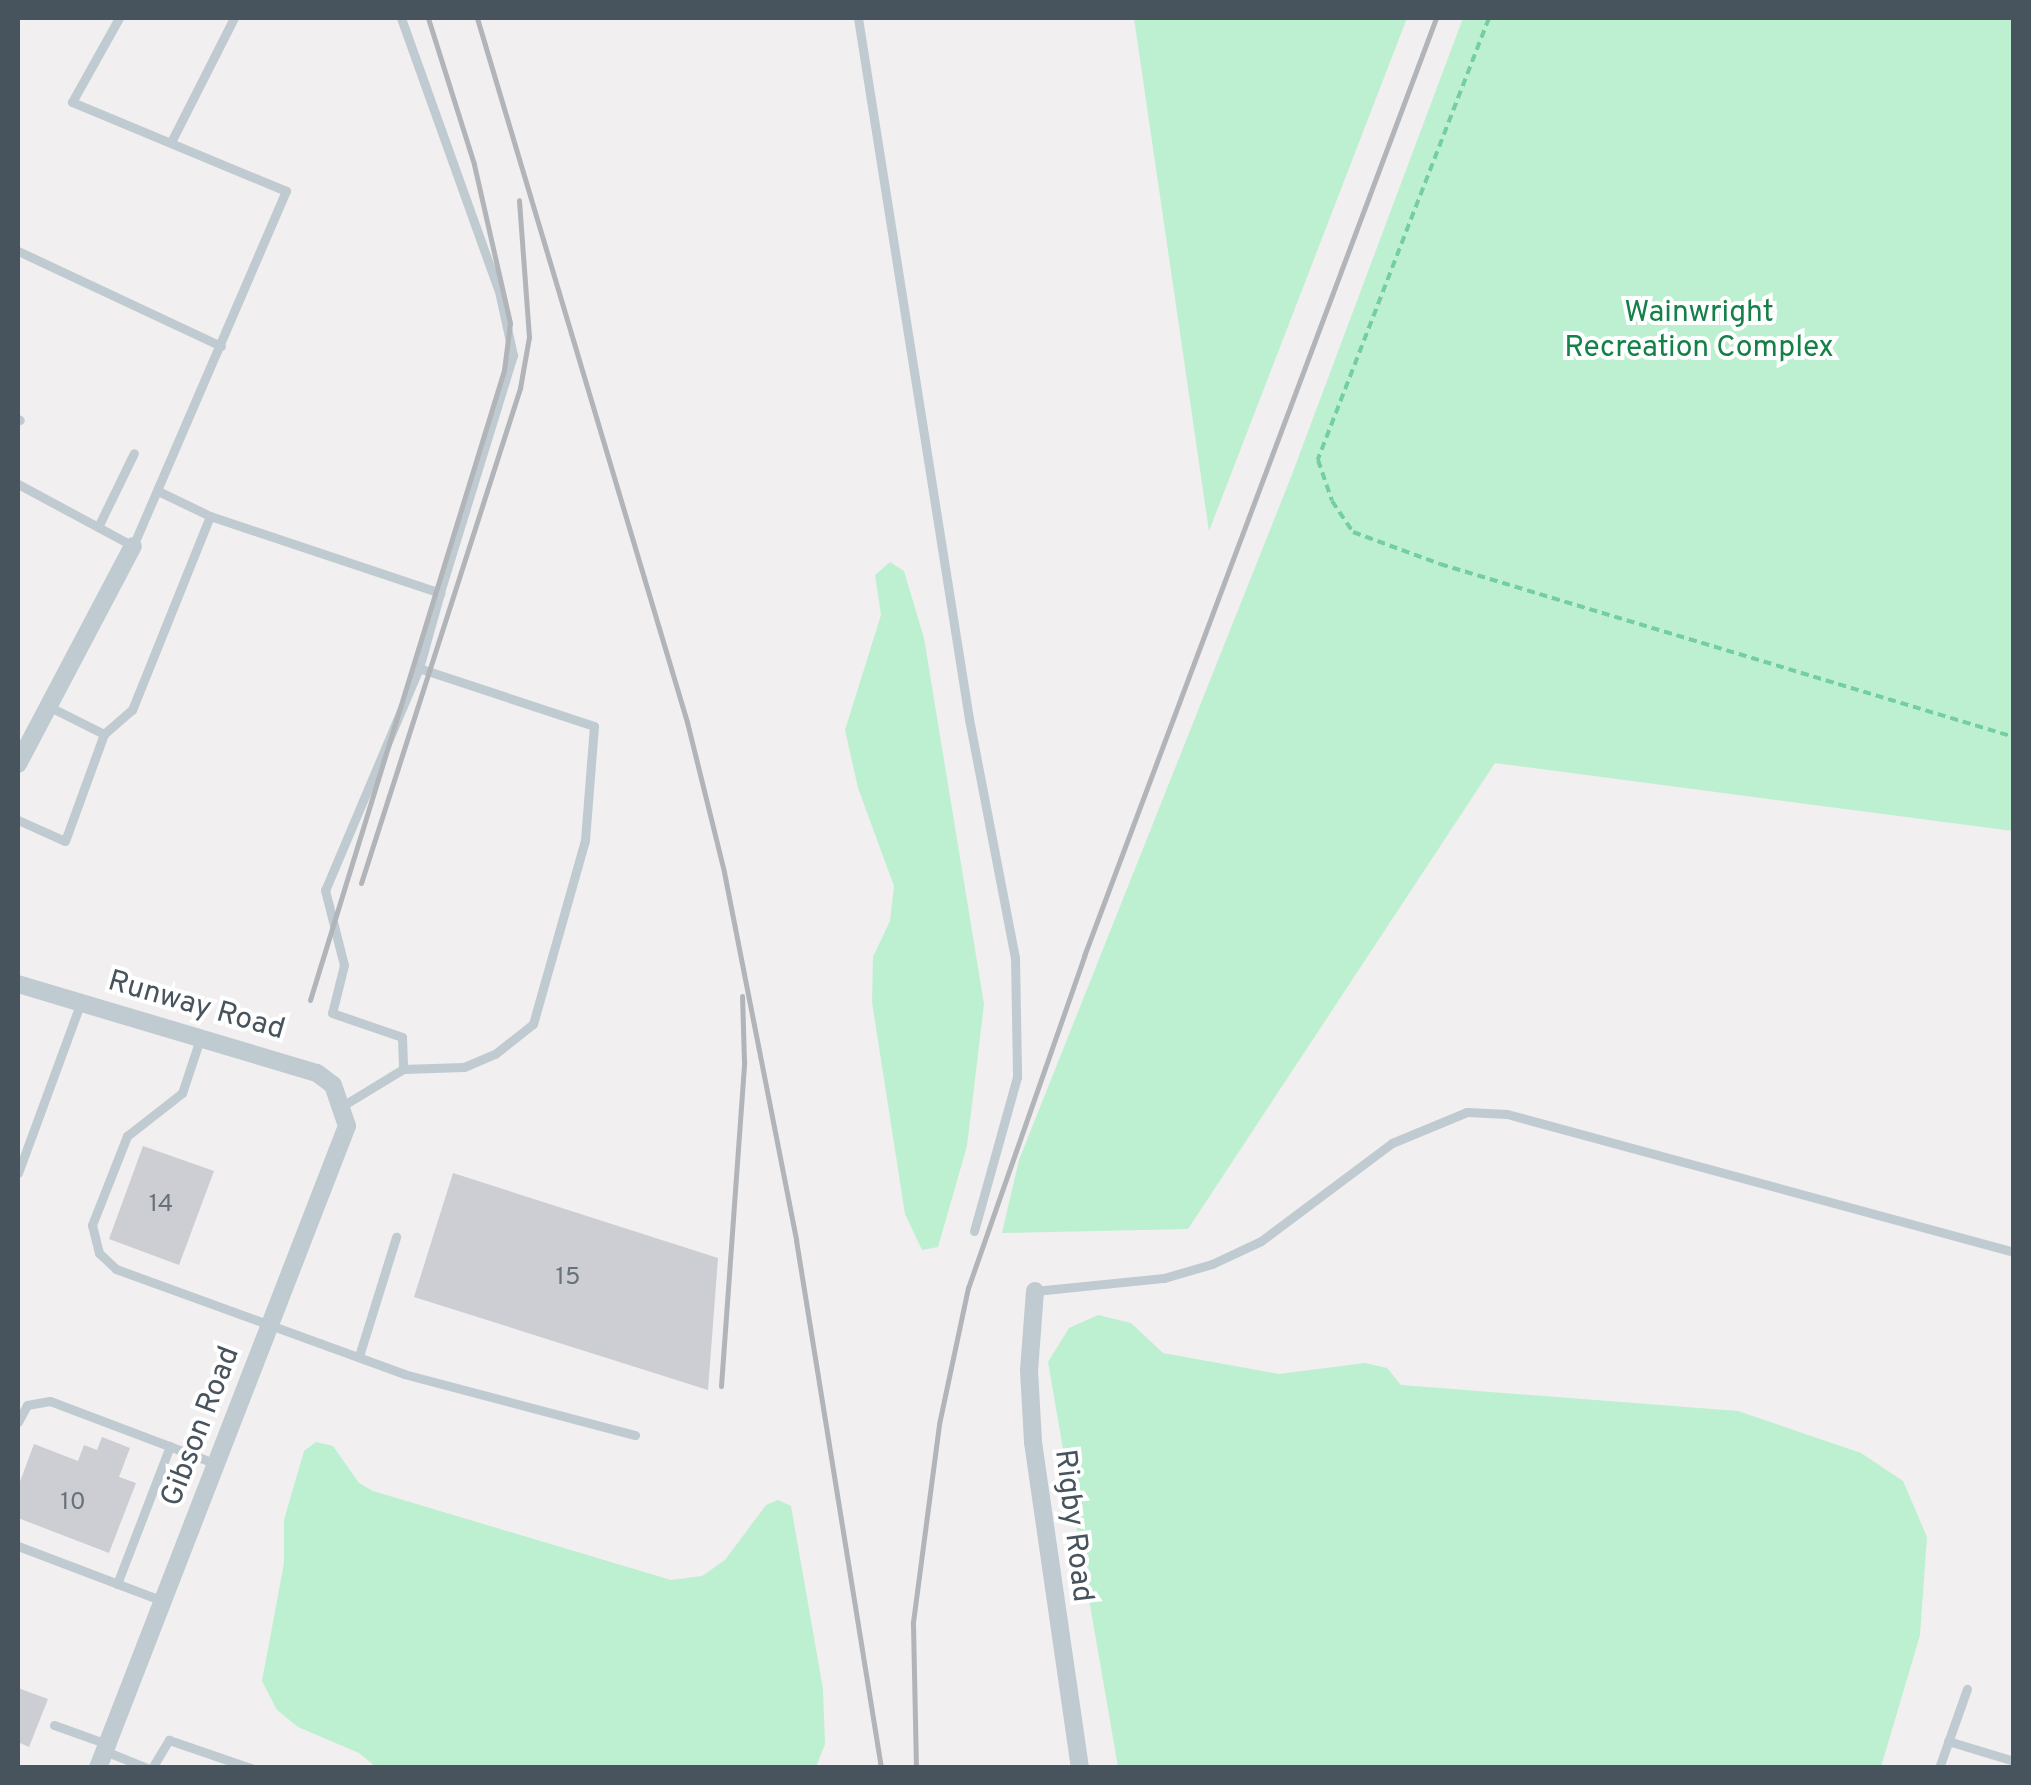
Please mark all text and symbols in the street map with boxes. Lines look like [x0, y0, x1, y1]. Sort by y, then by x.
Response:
park label: Wainwright Recreation Complex [1564, 296, 1834, 366]
street label: Runway Road [103, 965, 289, 1049]
house number: 14 [149, 1190, 173, 1220]
house number: 15 [556, 1263, 580, 1293]
street label: Gibson Road [155, 1342, 249, 1512]
street label: Rigby Road [1045, 1448, 1099, 1604]
house number: 10 [60, 1488, 86, 1518]

